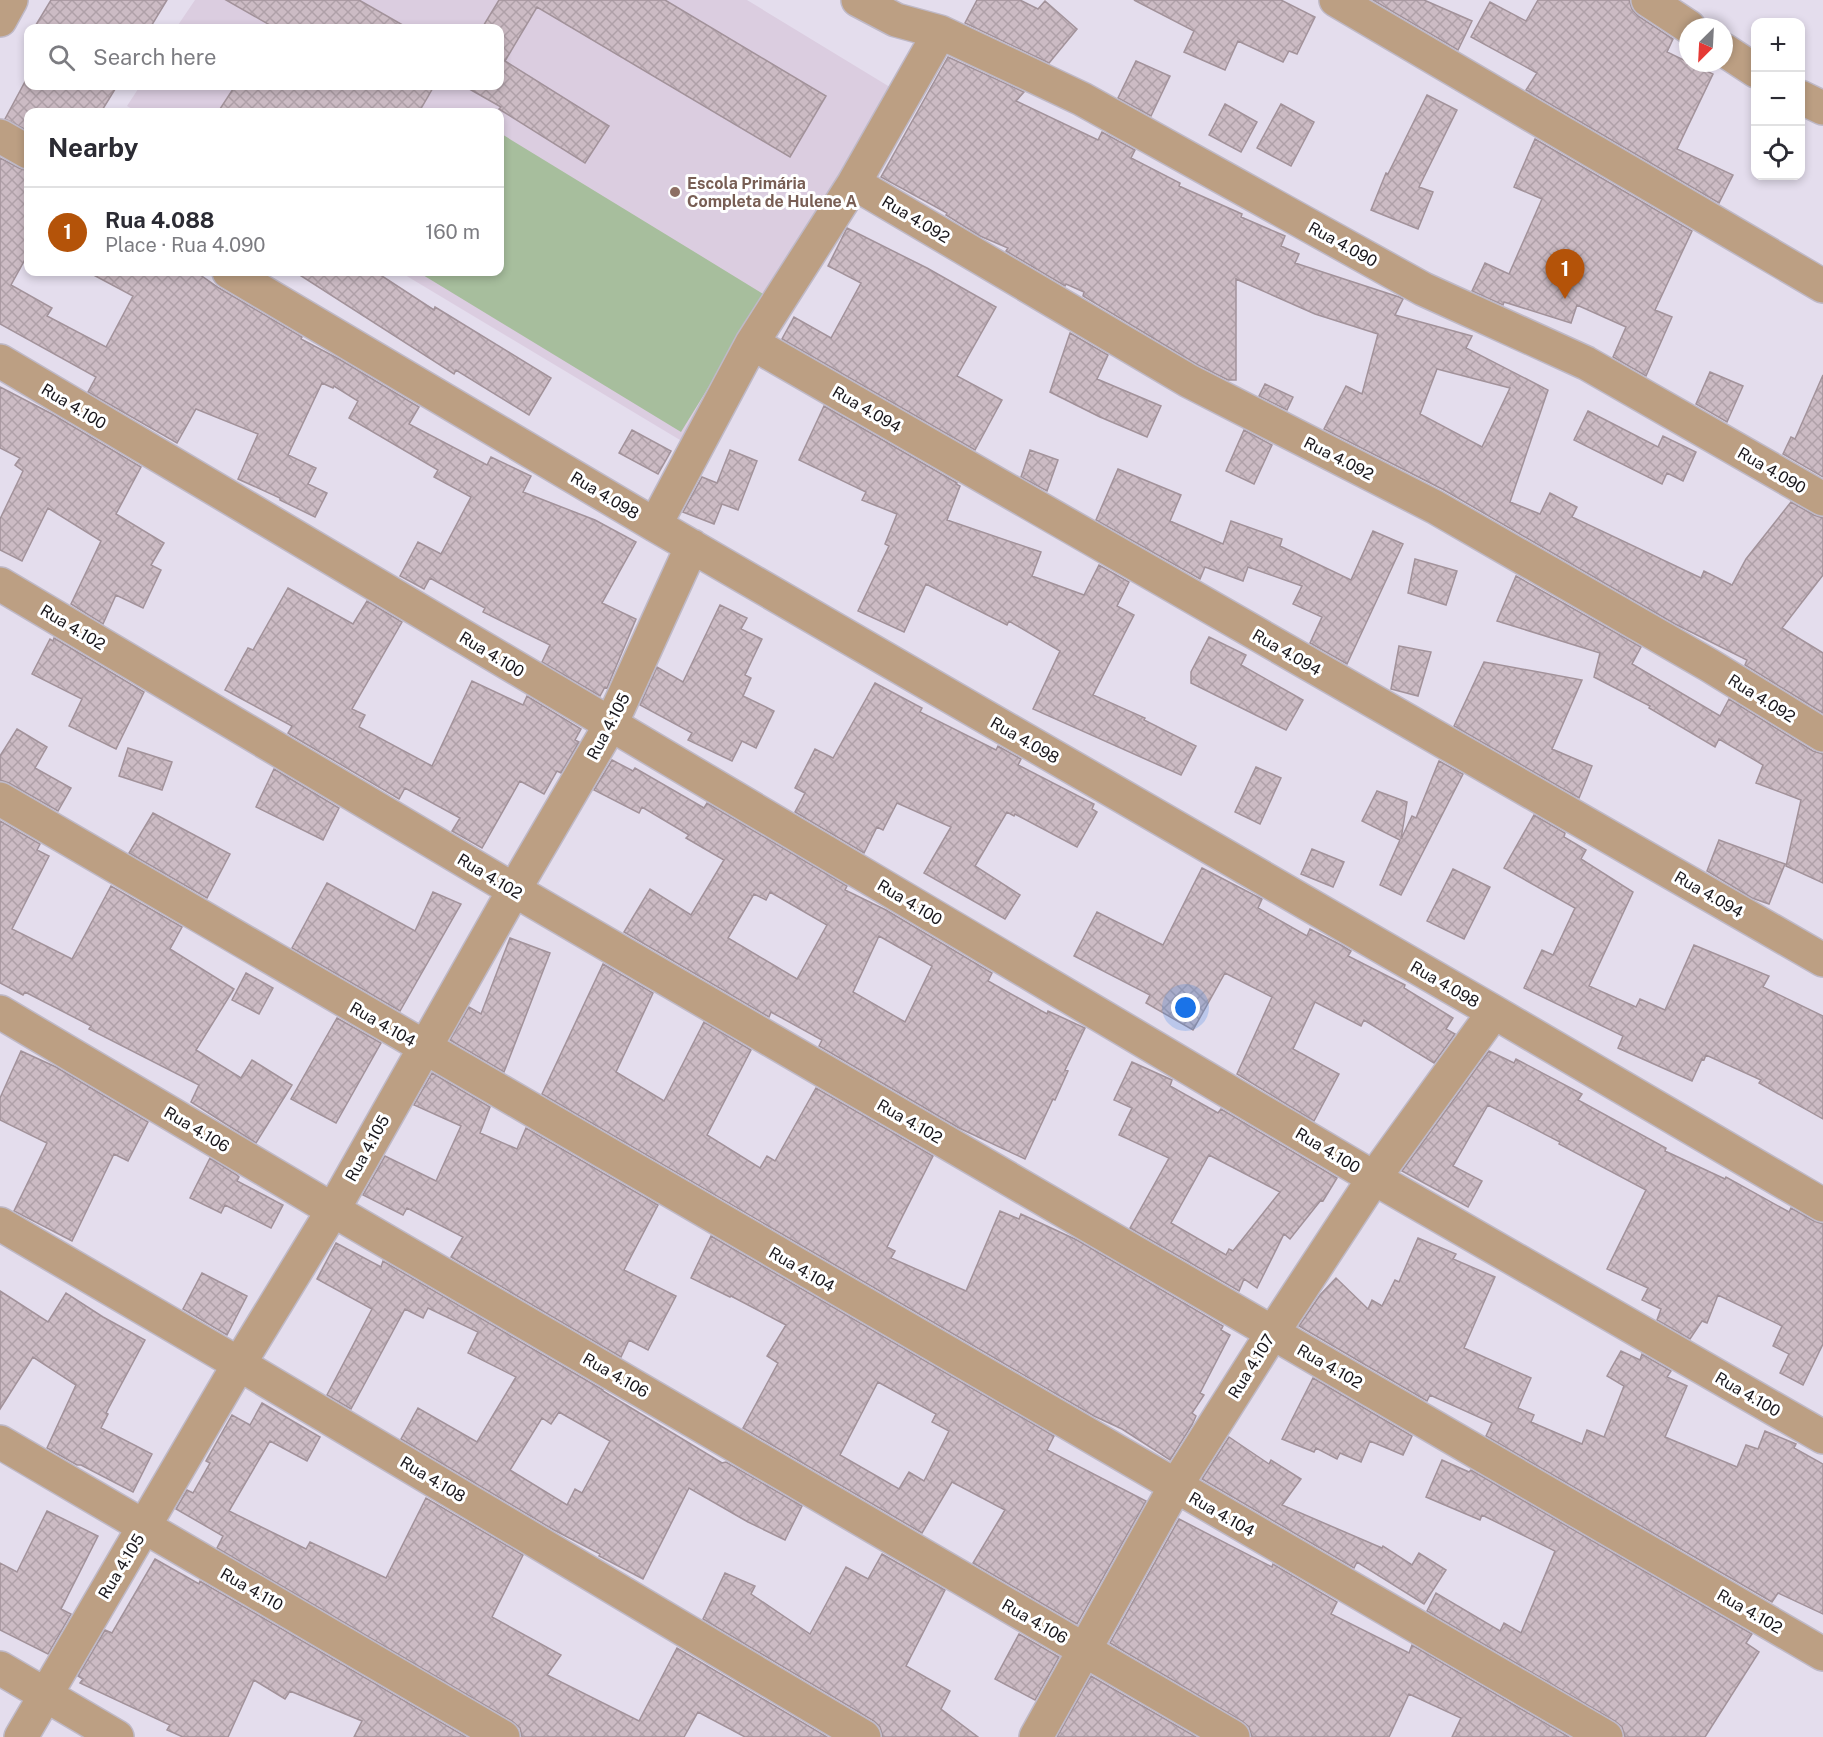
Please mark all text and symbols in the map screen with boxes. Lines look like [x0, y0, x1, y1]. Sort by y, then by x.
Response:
north arrow [1679, 18, 1733, 72]
map controls [1751, 18, 1805, 180]
button: + [1751, 18, 1805, 72]
search box [24, 24, 504, 90]
icon: search [45, 41, 78, 74]
text: Search here [93, 44, 217, 70]
button: − [1751, 72, 1805, 126]
button: locate [1751, 126, 1805, 180]
text: Nearby [48, 132, 138, 163]
place label: Escola Primária Completa de Hulene A [687, 174, 857, 211]
marker: Escola Primária Completa de Hulene A [668, 185, 682, 199]
street label: Rua 4.092 [878, 192, 953, 247]
text: Rua 4.088 [105, 207, 215, 233]
street label: Rua 4.090 [1305, 218, 1381, 271]
text: 1 [63, 220, 72, 244]
text: 160 m [425, 220, 480, 244]
text: Place · Rua 4.090 [105, 233, 266, 257]
pin: 1 [1546, 250, 1584, 299]
street label: Rua 4.100 [38, 380, 110, 433]
street label: Rua 4.094 [829, 382, 904, 437]
street label: Rua 4.092 [1301, 433, 1377, 484]
street label: Rua 4.090 [1734, 443, 1809, 498]
street label: Rua 4.098 [567, 468, 642, 523]
street label: Rua 4.102 [37, 601, 109, 654]
street label: Rua 4.094 [1249, 625, 1324, 680]
street label: Rua 4.100 [456, 628, 528, 681]
street label: Rua 4.092 [1725, 670, 1799, 727]
street label: Rua 4.105 [583, 690, 634, 763]
street label: Rua 4.098 [987, 713, 1063, 768]
street label: Rua 4.102 [454, 850, 526, 903]
street label: Rua 4.094 [1671, 867, 1746, 922]
street label: Rua 4.100 [874, 876, 946, 929]
street label: Rua 4.098 [1407, 957, 1483, 1012]
your location [1171, 993, 1200, 1022]
street label: Rua 4.104 [347, 998, 419, 1051]
street label: Rua 4.102 [874, 1095, 946, 1148]
street label: Rua 4.106 [161, 1103, 233, 1156]
street label: Rua 4.105 [341, 1112, 393, 1185]
street label: Rua 4.100 [1292, 1124, 1364, 1177]
street label: Rua 4.104 [766, 1243, 838, 1296]
street label: Rua 4.107 [1224, 1331, 1279, 1402]
street label: Rua 4.102 [1294, 1340, 1366, 1393]
street label: Rua 4.106 [580, 1349, 652, 1402]
street label: Rua 4.100 [1712, 1368, 1784, 1421]
street label: Rua 4.108 [397, 1453, 469, 1506]
street label: Rua 4.104 [1186, 1488, 1258, 1541]
street label: Rua 4.105 [95, 1530, 148, 1602]
street label: Rua 4.110 [217, 1564, 287, 1615]
street label: Rua 4.102 [1714, 1585, 1786, 1638]
street label: Rua 4.106 [999, 1595, 1071, 1648]

